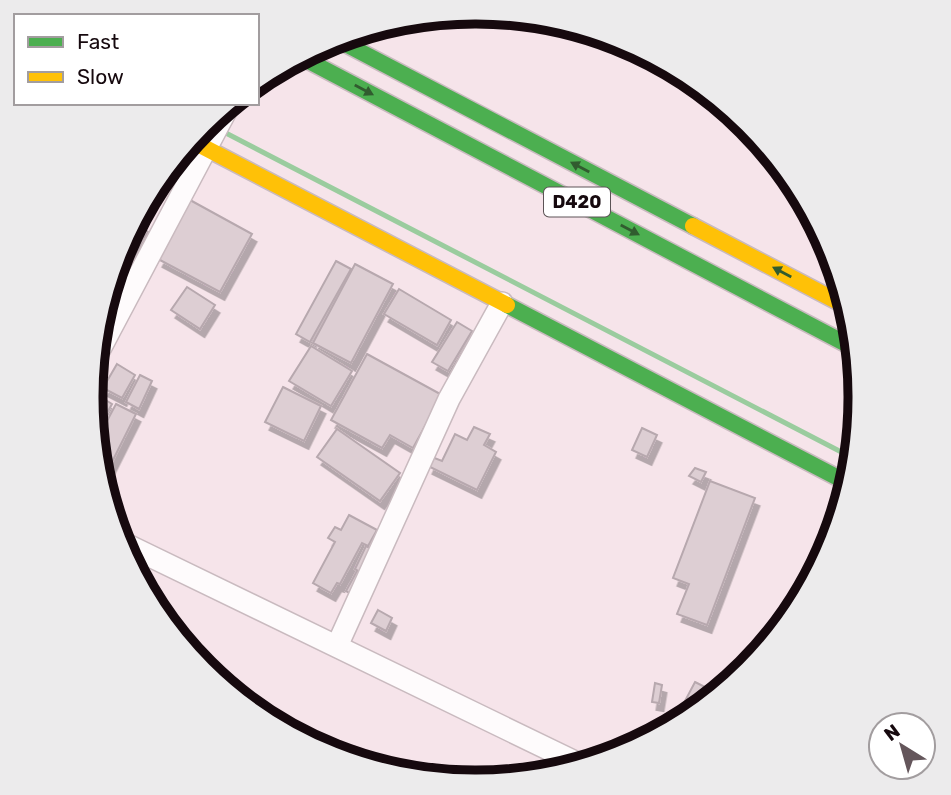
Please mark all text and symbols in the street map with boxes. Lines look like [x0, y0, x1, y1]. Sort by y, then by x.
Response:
legend [14, 14, 259, 105]
text: Fast [77, 29, 119, 54]
text: Slow [77, 64, 124, 89]
one-way arrow [354, 84, 374, 96]
one-way arrow [570, 161, 590, 172]
road number: D420 [544, 188, 610, 216]
one-way arrow [620, 224, 640, 236]
one-way arrow [772, 266, 792, 278]
north arrow [867, 711, 937, 781]
text: N [880, 720, 904, 746]

